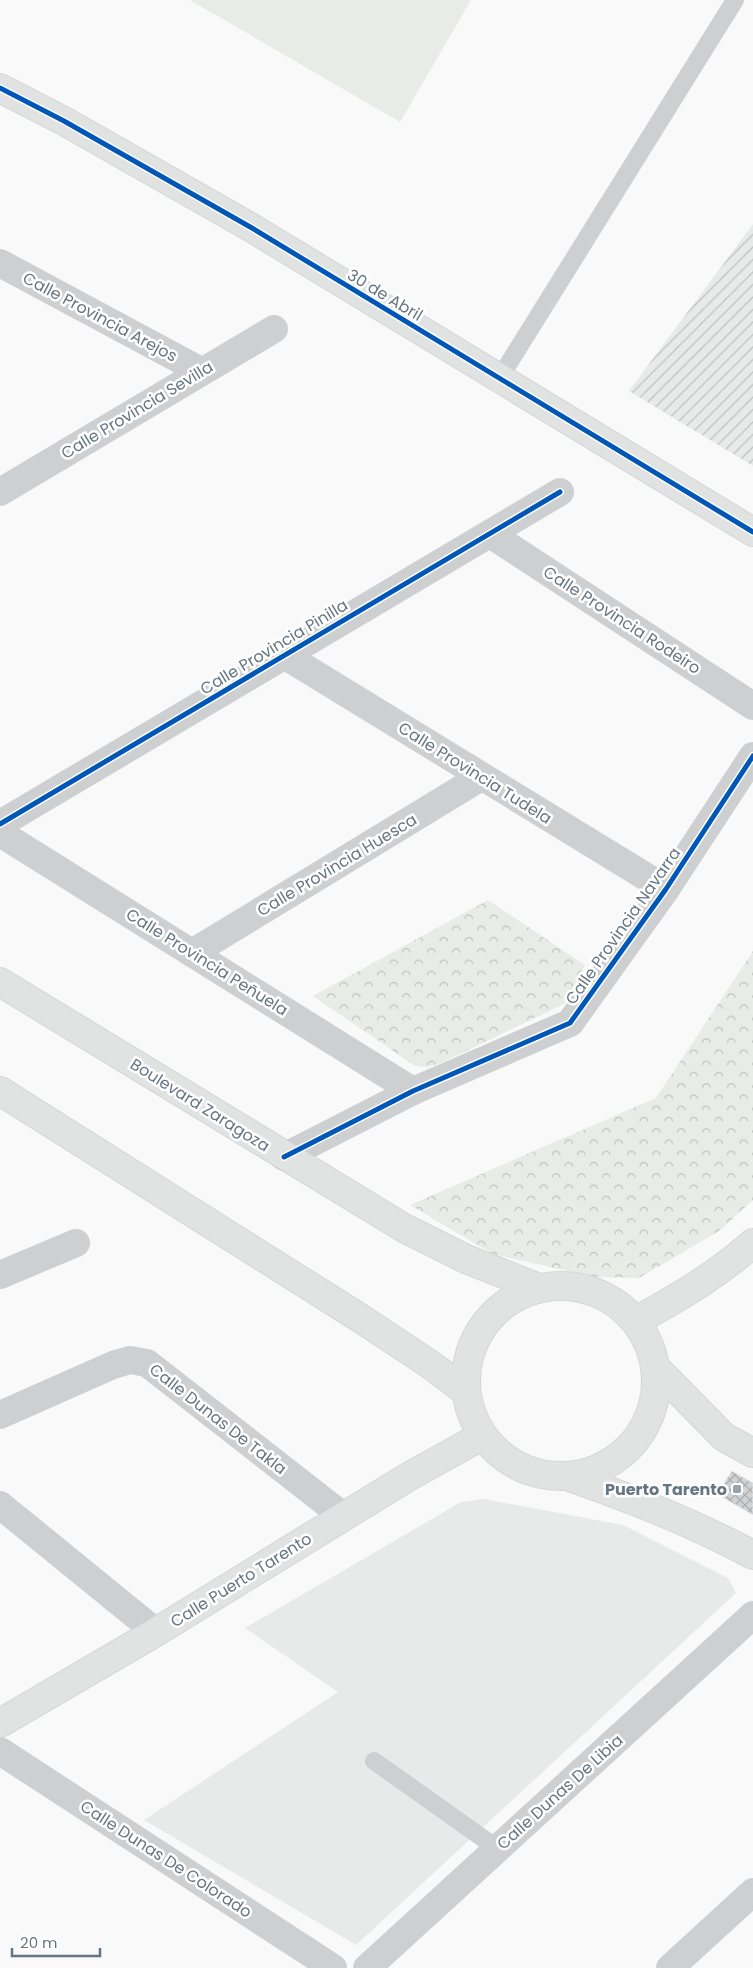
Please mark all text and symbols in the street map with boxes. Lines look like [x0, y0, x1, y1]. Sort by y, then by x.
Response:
street label: 30 de Abril [343, 263, 427, 327]
street label: Calle Provincia Arejos [19, 267, 181, 367]
street label: Calle Provincia Sevilla [57, 355, 217, 465]
street label: Calle Provincia Rodeiro [539, 560, 705, 680]
street label: Calle Provincia Pinilla [196, 594, 352, 700]
street label: Calle Provincia Tudela [394, 716, 556, 830]
street label: Calle Provincia Huesca [253, 808, 421, 922]
street label: Calle Provincia Navarra [560, 843, 686, 1009]
street label: Calle Provincia Peñuela [122, 903, 292, 1021]
street label: Boulevard Zaragoza [126, 1053, 274, 1157]
street label: Calle Dunas De Takla [145, 1358, 291, 1480]
place label: Puerto Tarento [605, 1478, 727, 1501]
marker: Puerto Tarento [731, 1483, 743, 1495]
street label: Calle Puerto Tarento [166, 1527, 316, 1633]
street label: Calle Dunas De Libia [492, 1729, 628, 1855]
street label: Calle Dunas De Colorado [76, 1795, 256, 1923]
scale bar [12, 1926, 100, 1958]
text: 20 m [20, 1932, 58, 1953]

